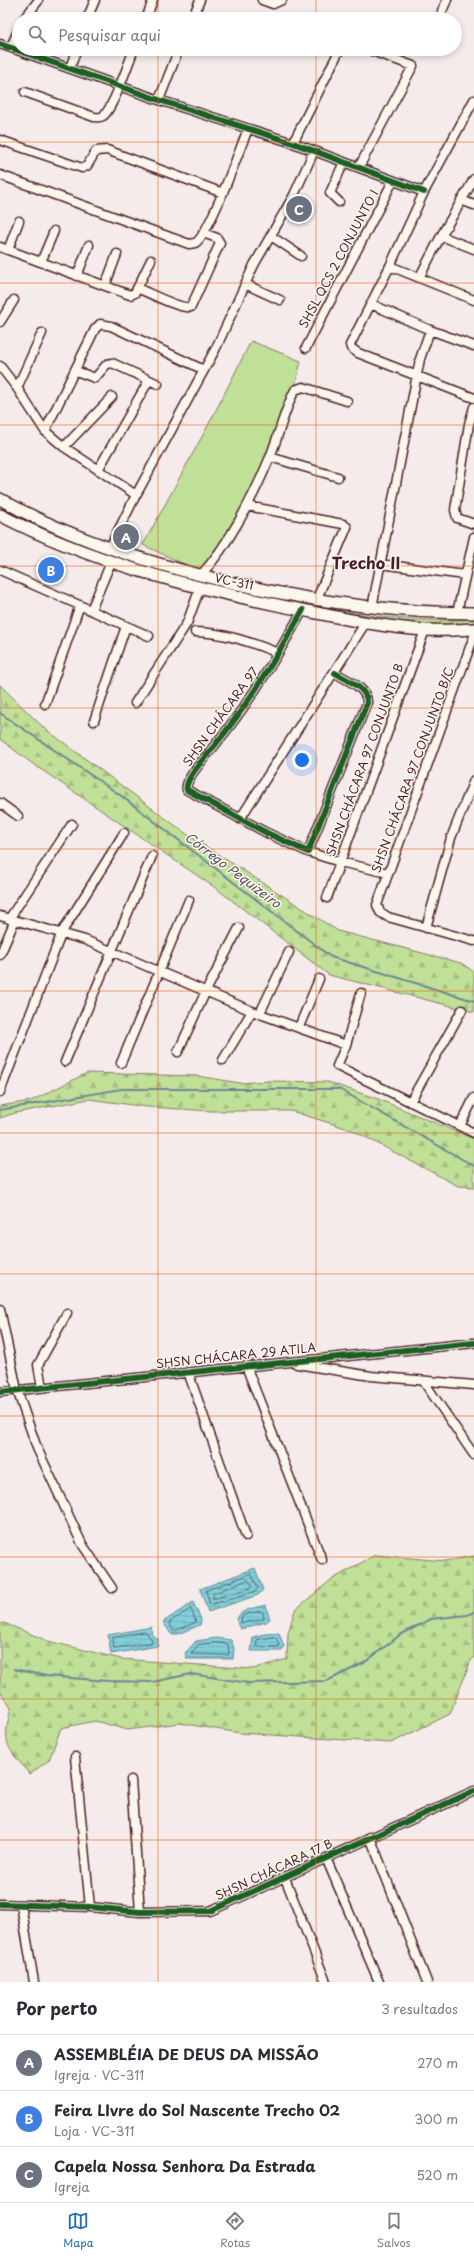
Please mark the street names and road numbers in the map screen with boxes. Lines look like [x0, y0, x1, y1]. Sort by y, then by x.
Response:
street label: SHSL QCS 2 CONJUNTO I [296, 187, 382, 331]
street label: VC-311 [213, 568, 255, 594]
street label: SHSN CHÁCARA 97 CONJUNTO B [321, 661, 407, 859]
street label: SHSN CHÁCARA 97 [178, 663, 262, 770]
street label: SHSN CHÁCARA 97 CONJUNTO B/C [366, 664, 458, 875]
street label: SHSN CHÁCARA 29 ATILA [155, 1338, 317, 1372]
street label: SHSN CHÁCARA 17 B [212, 1834, 335, 1904]

